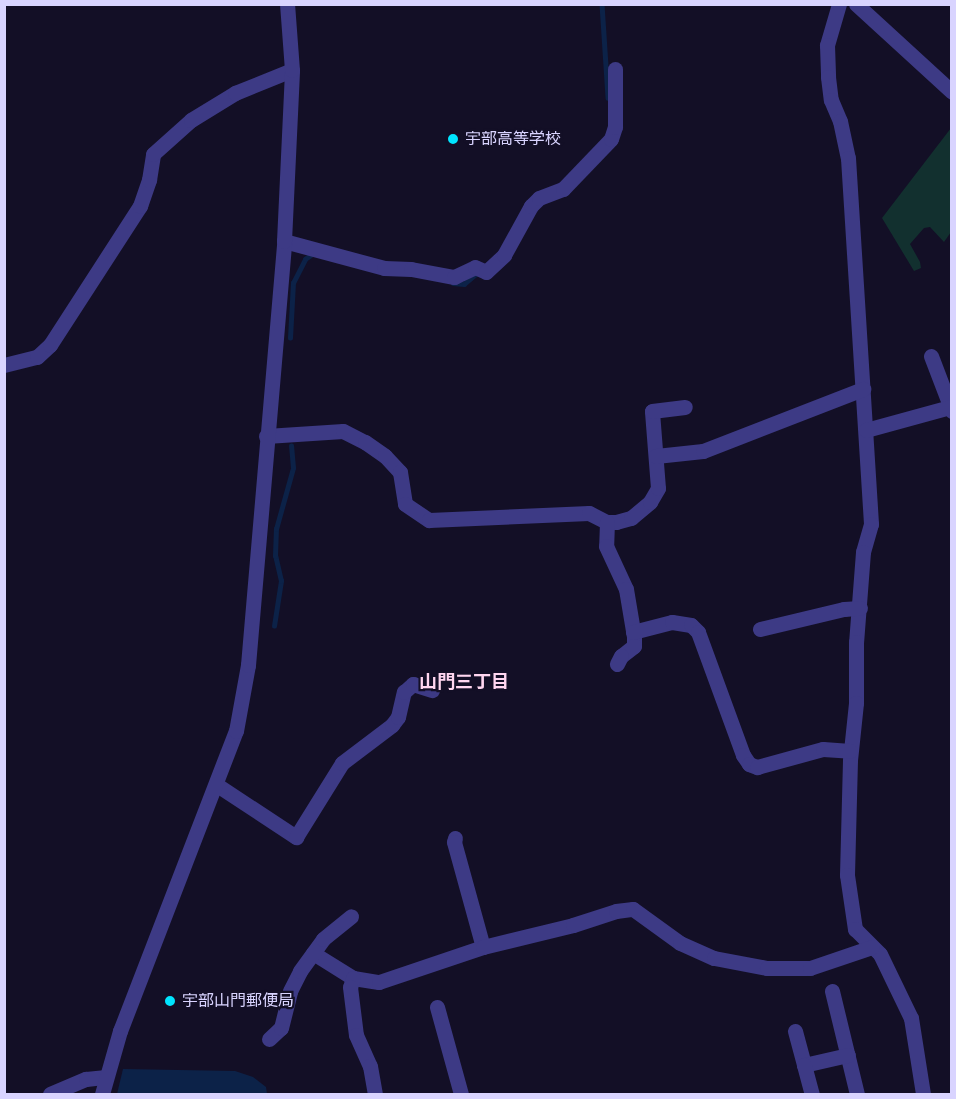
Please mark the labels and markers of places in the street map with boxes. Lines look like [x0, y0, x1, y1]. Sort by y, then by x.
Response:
place label: 宇部高等学校 [465, 129, 561, 149]
marker: 宇部高等学校 [446, 132, 460, 146]
place label: 宇部山門郵便局 [182, 991, 294, 1011]
marker: 宇部山門郵便局 [163, 994, 177, 1008]

